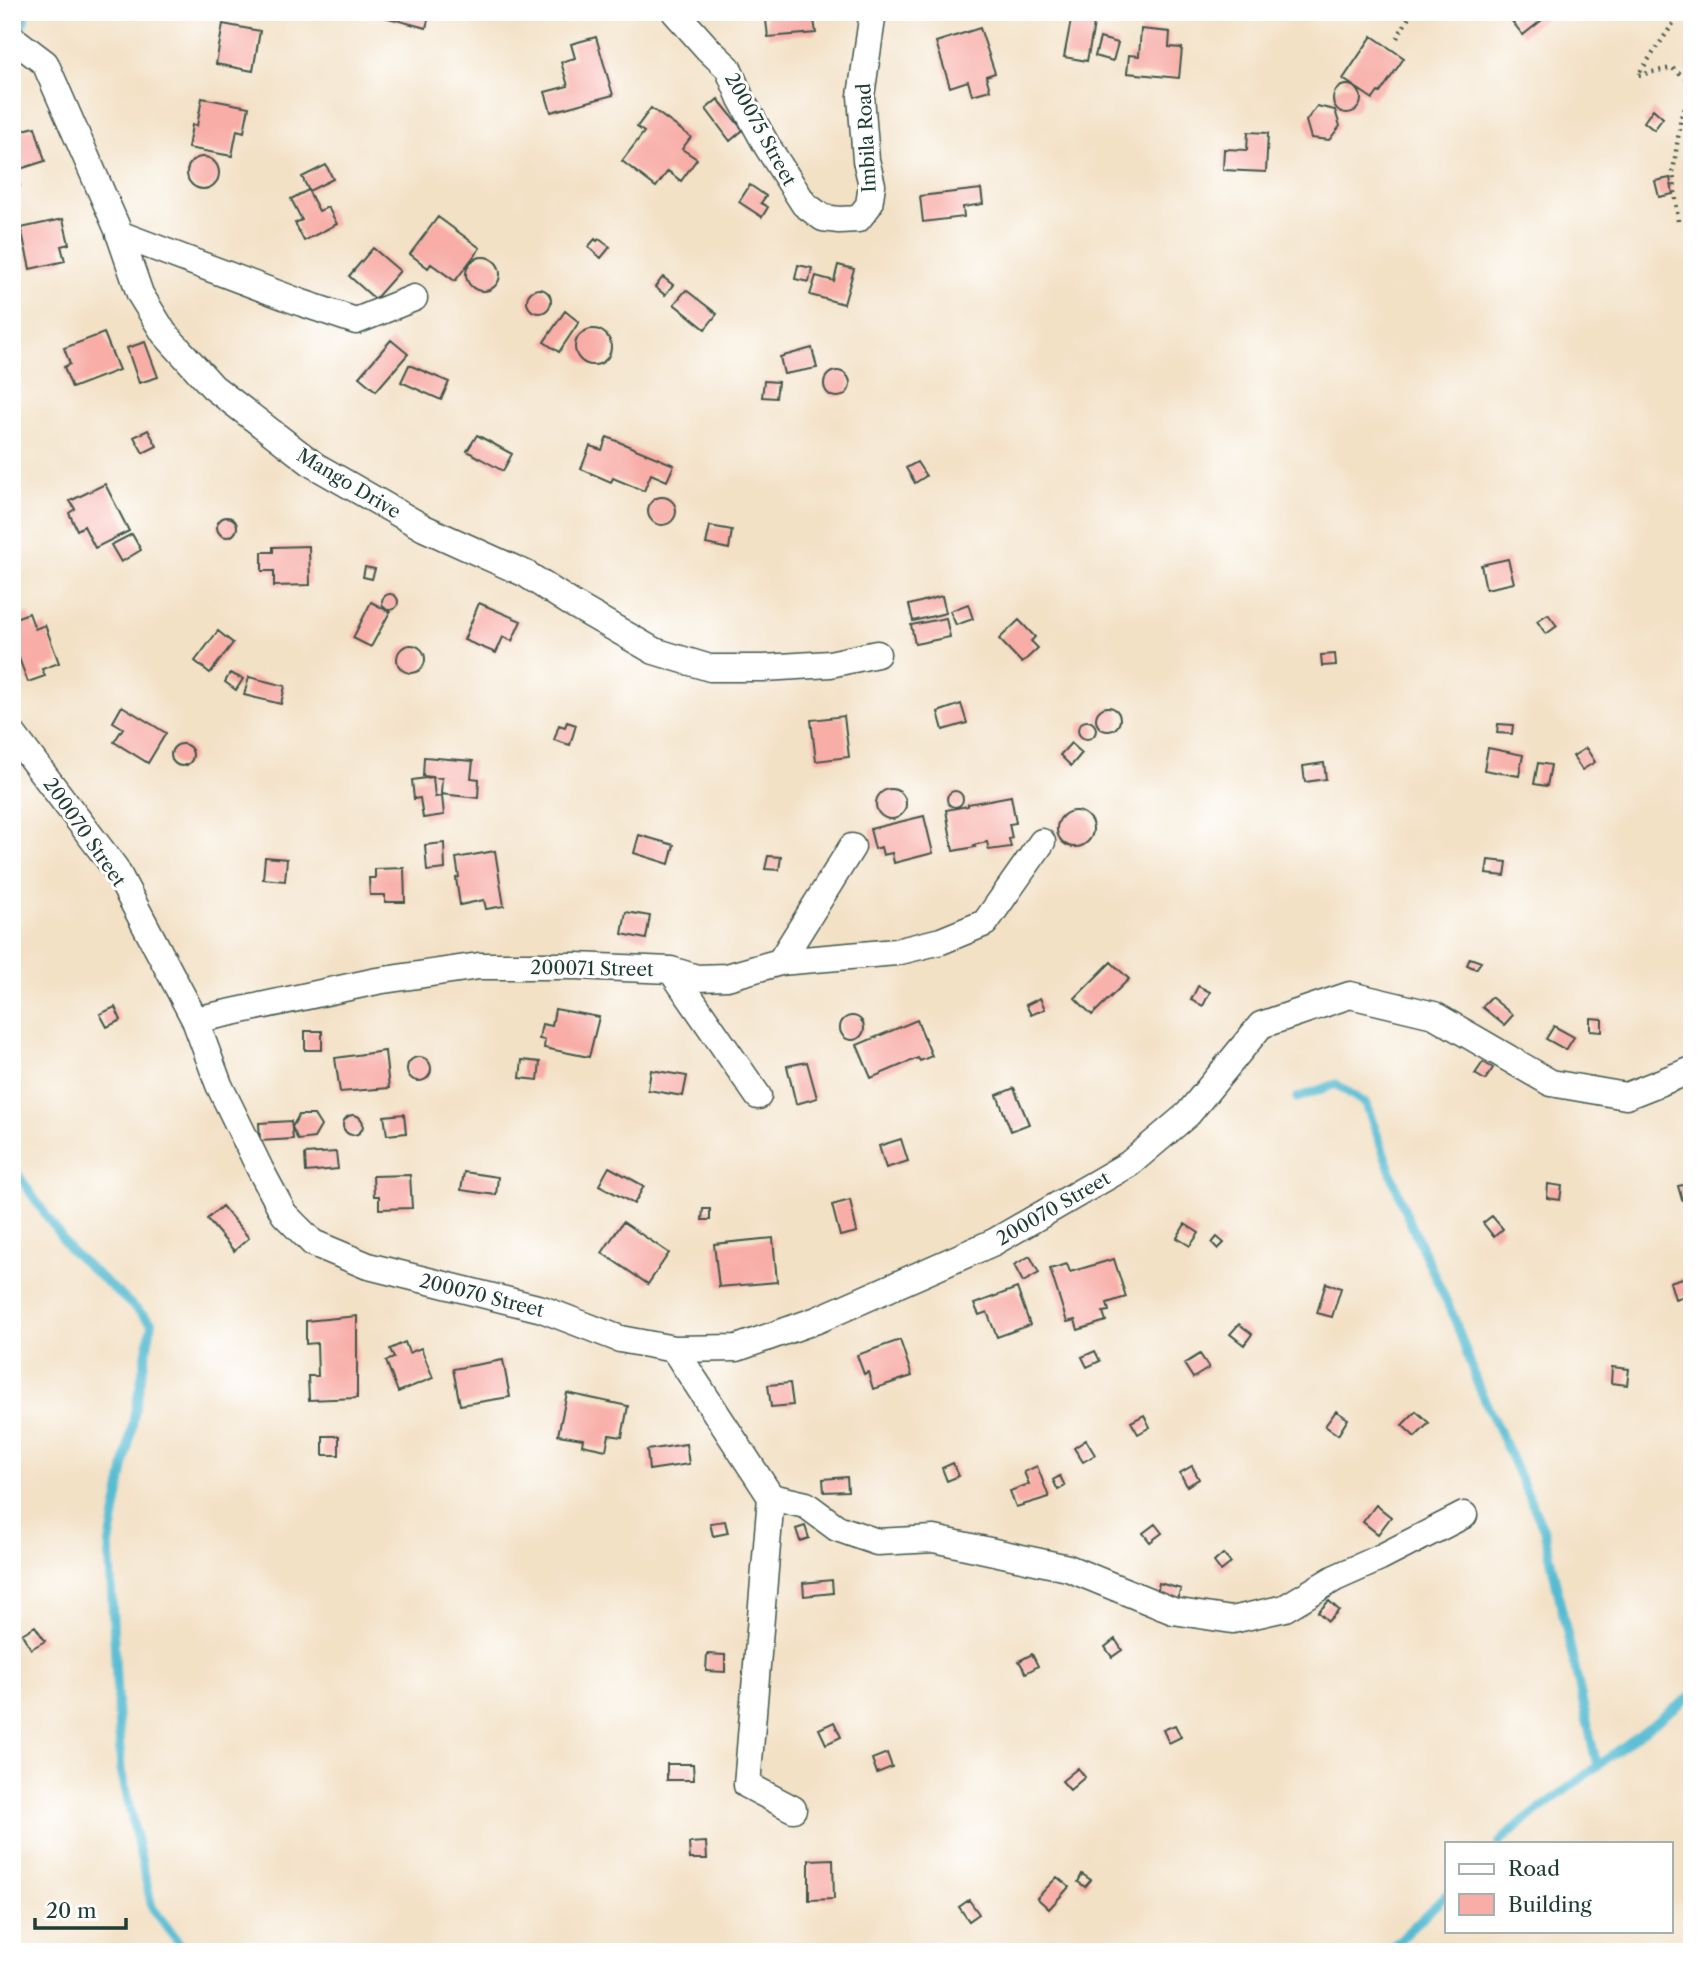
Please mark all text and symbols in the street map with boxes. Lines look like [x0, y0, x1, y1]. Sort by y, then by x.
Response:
street label: 200075 Street [720, 69, 801, 190]
street label: Imbila Road [852, 82, 881, 193]
street label: Mango Drive [293, 443, 405, 523]
street label: 200070 Street [39, 774, 131, 891]
street label: 200071 Street [530, 956, 654, 981]
street label: 200070 Street [992, 1166, 1114, 1250]
street label: 200070 Street [417, 1269, 547, 1322]
legend [1445, 1842, 1672, 1932]
text: Road [1508, 1856, 1560, 1881]
scale bar [35, 1887, 126, 1931]
text: Building [1508, 1892, 1593, 1917]
text: 20 m [46, 1898, 97, 1923]

